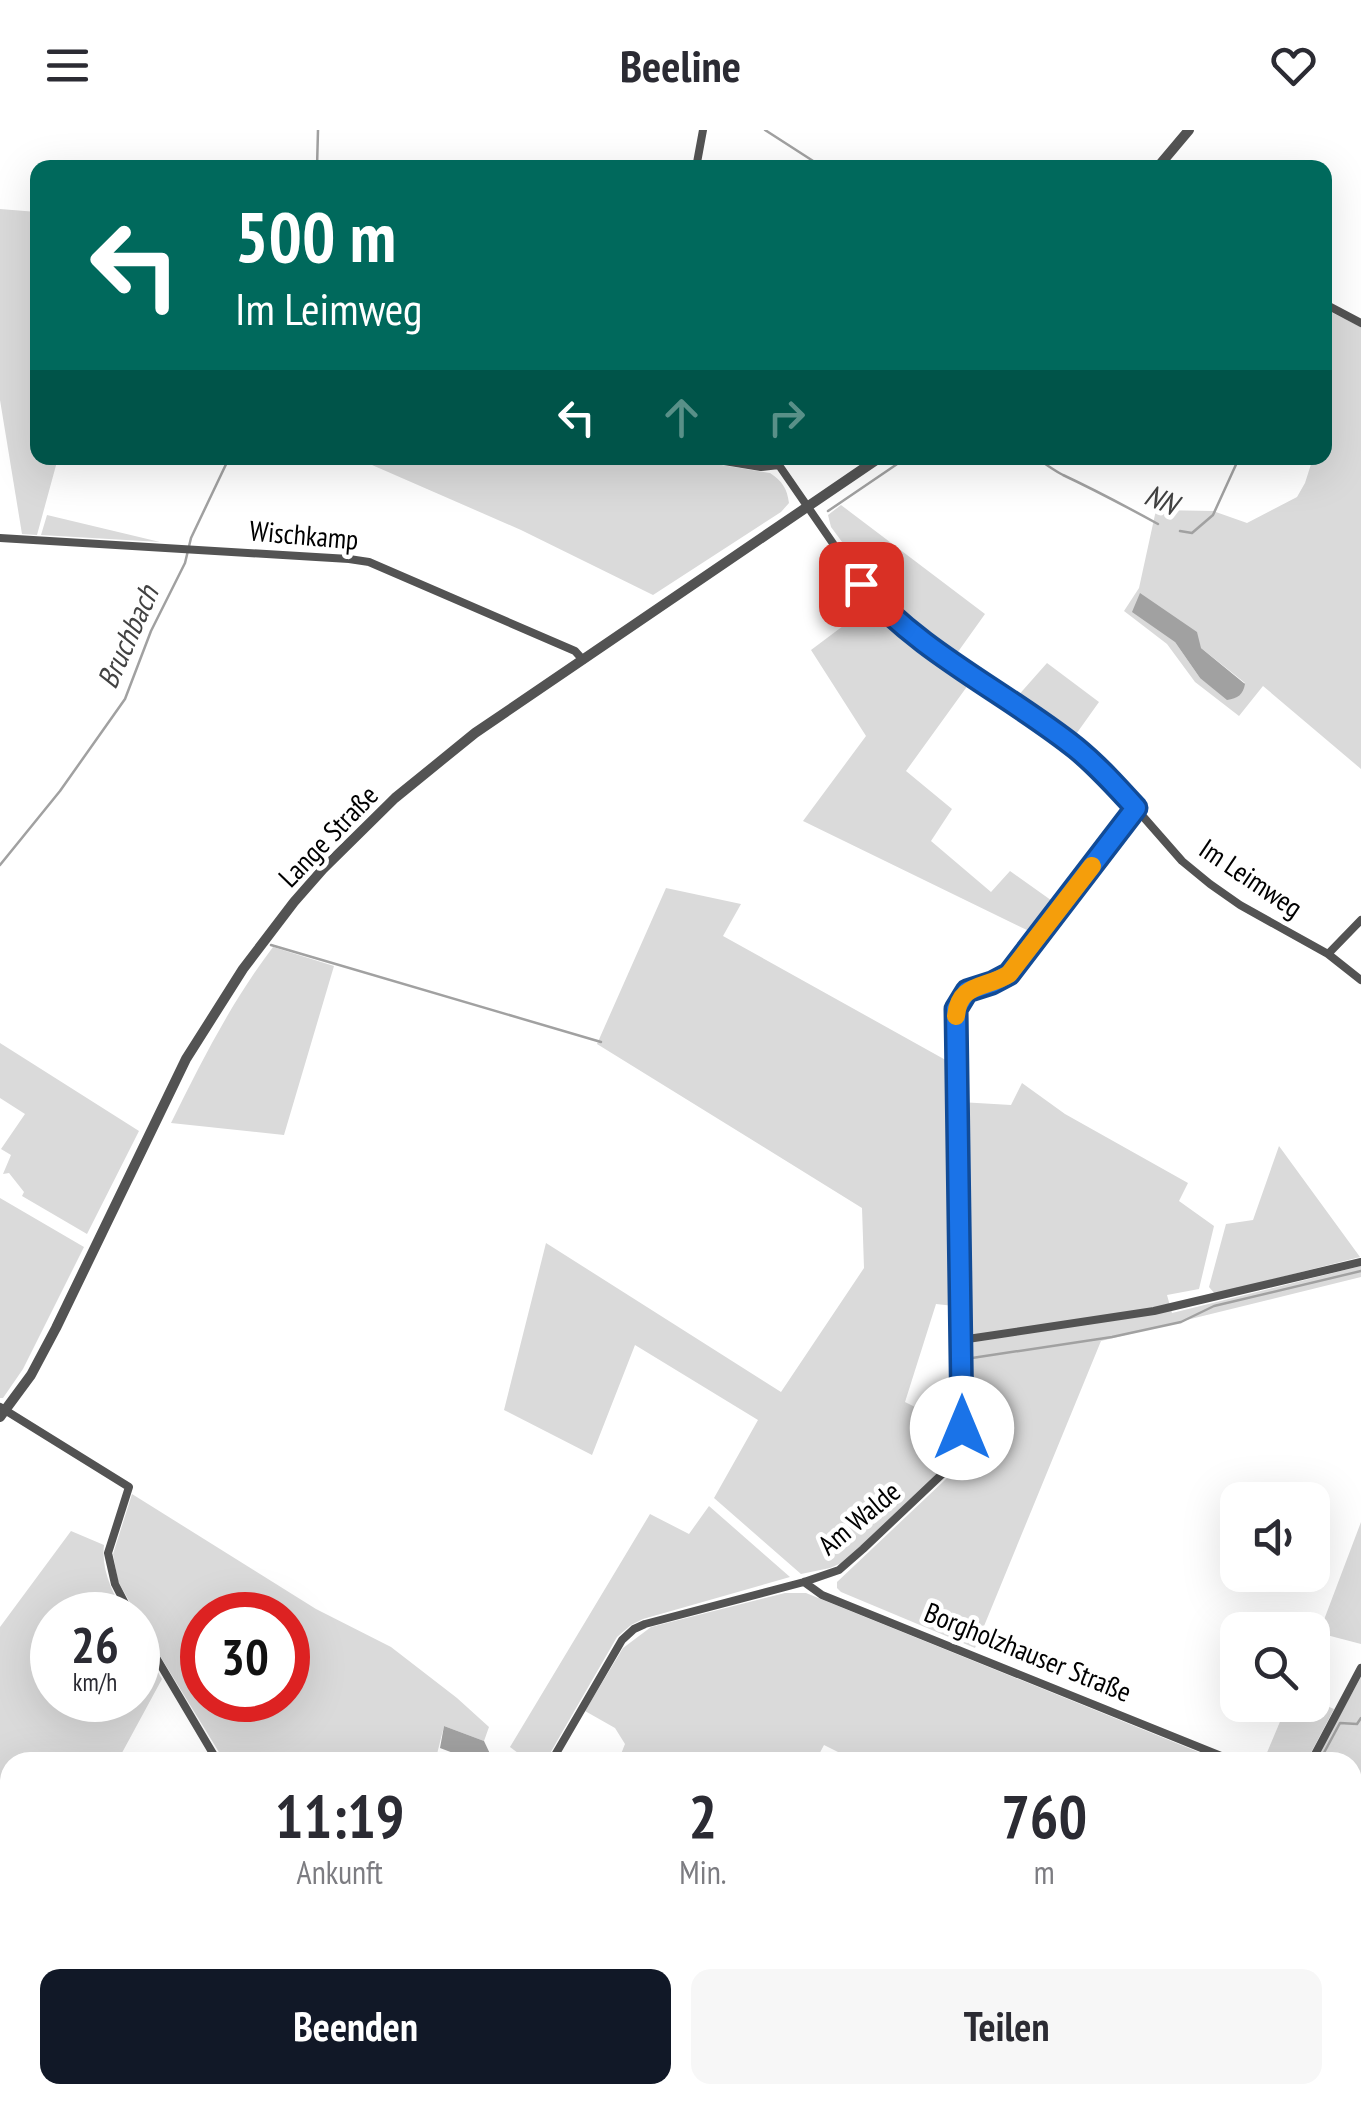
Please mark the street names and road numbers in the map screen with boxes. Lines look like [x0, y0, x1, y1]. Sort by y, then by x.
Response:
street label: Wischkamp [248, 511, 360, 558]
street label: Lange Straße [270, 777, 385, 895]
street label: Im Leimweg [1193, 830, 1310, 926]
street label: Am Walde [810, 1473, 907, 1563]
street label: Borgholzhauser Straße [919, 1593, 1137, 1710]

